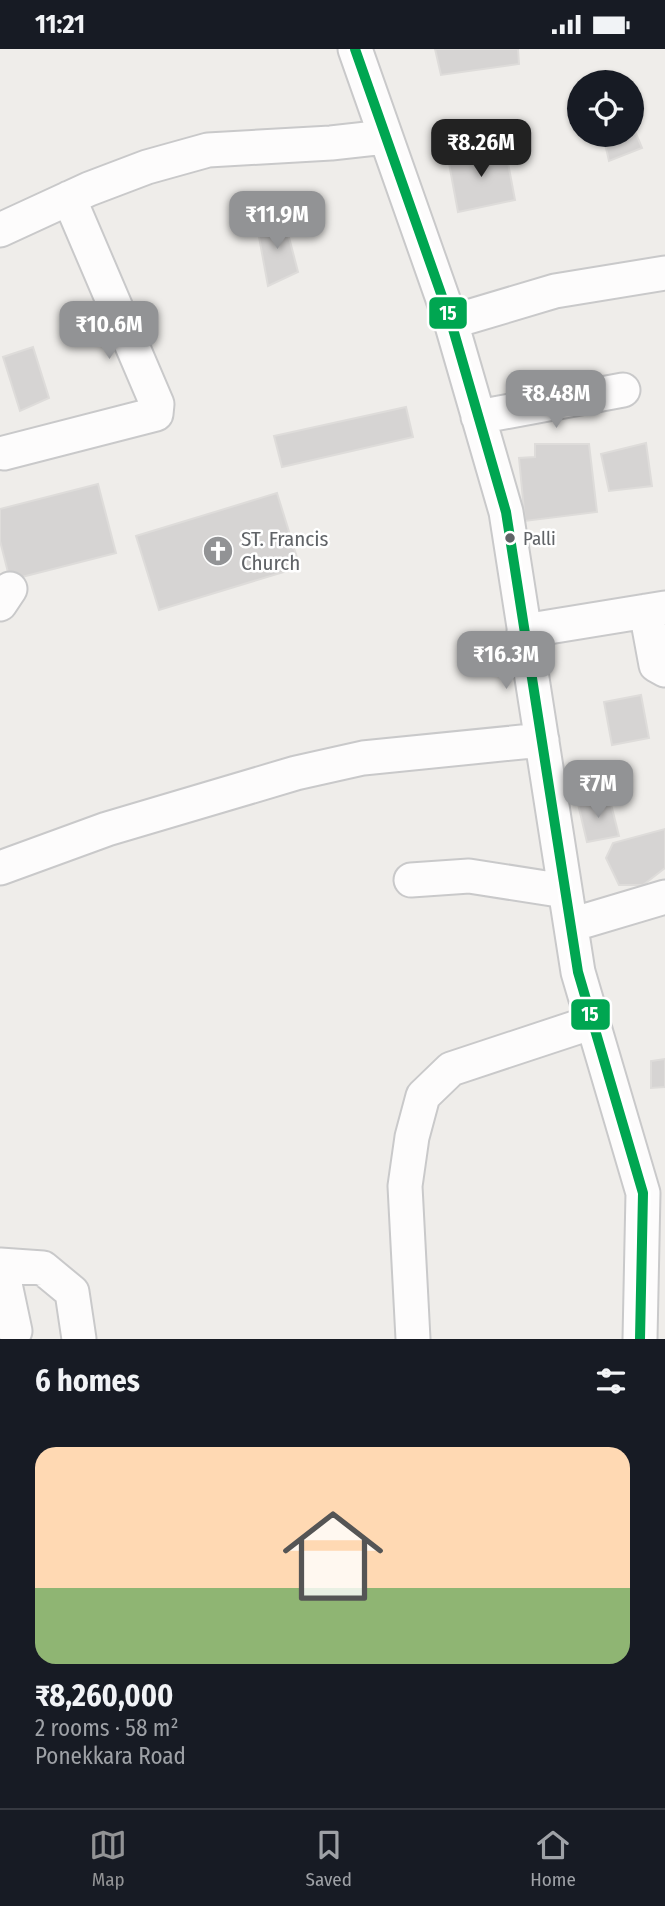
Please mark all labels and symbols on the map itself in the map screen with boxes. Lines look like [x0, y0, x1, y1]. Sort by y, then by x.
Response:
pin: ₹8.26M [424, 120, 538, 179]
pin: ₹11.9M [220, 191, 334, 251]
line badge: 15 [428, 296, 468, 330]
pin: ₹10.6M [52, 301, 166, 361]
text: 15 [439, 302, 457, 325]
pin: ₹8.48M [499, 371, 613, 430]
place label: ST. Francis Church [241, 526, 329, 576]
place label: Palli [523, 527, 556, 550]
marker: Palli [503, 531, 517, 545]
church icon: ST. Francis Church [201, 534, 235, 568]
pin: ₹16.3M [449, 631, 563, 691]
pin: ₹7M [564, 761, 632, 820]
line badge: 15 [570, 998, 611, 1031]
text: 15 [581, 1003, 599, 1026]

